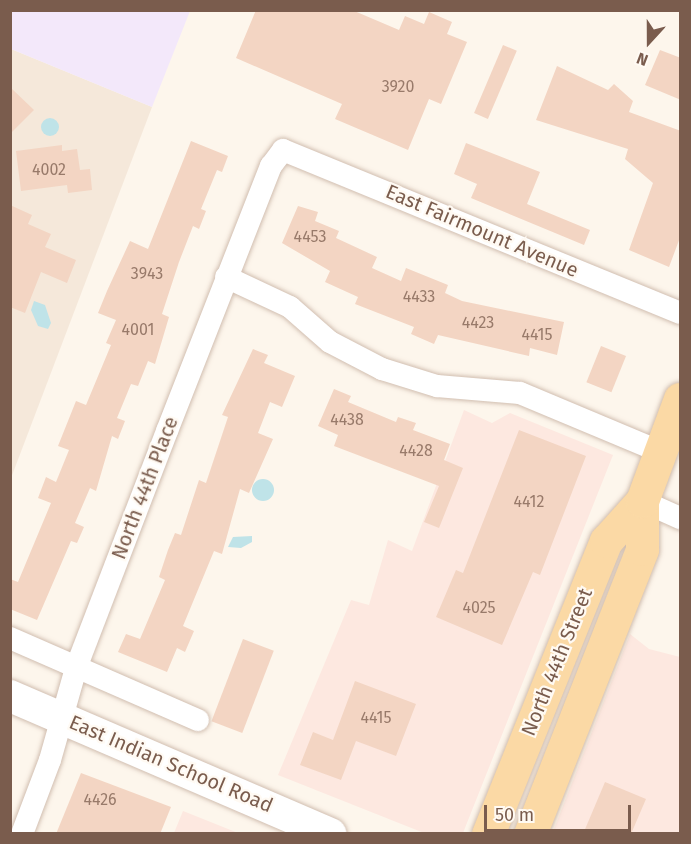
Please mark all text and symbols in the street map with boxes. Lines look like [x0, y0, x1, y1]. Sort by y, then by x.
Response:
north arrow [619, 12, 679, 72]
text: N [634, 49, 651, 70]
house number: 3920 [382, 77, 414, 97]
house number: 4002 [32, 160, 66, 180]
street label: East Fairmount Avenue [382, 180, 582, 282]
house number: 4453 [294, 227, 326, 247]
house number: 3943 [131, 264, 163, 284]
house number: 4433 [403, 287, 435, 307]
house number: 4423 [462, 313, 494, 333]
house number: 4001 [122, 320, 154, 340]
house number: 4415 [521, 325, 553, 345]
house number: 4438 [330, 410, 364, 430]
street label: North 44th Place [107, 413, 183, 563]
house number: 4428 [399, 441, 433, 461]
house number: 4412 [514, 492, 544, 512]
street label: North 44th Street [516, 585, 598, 739]
house number: 4025 [462, 598, 496, 618]
house number: 4415 [360, 708, 392, 728]
street label: East Indian School Road [66, 710, 276, 818]
house number: 4426 [83, 790, 117, 810]
scale bar [487, 793, 634, 831]
text: 50 m [495, 804, 534, 826]

